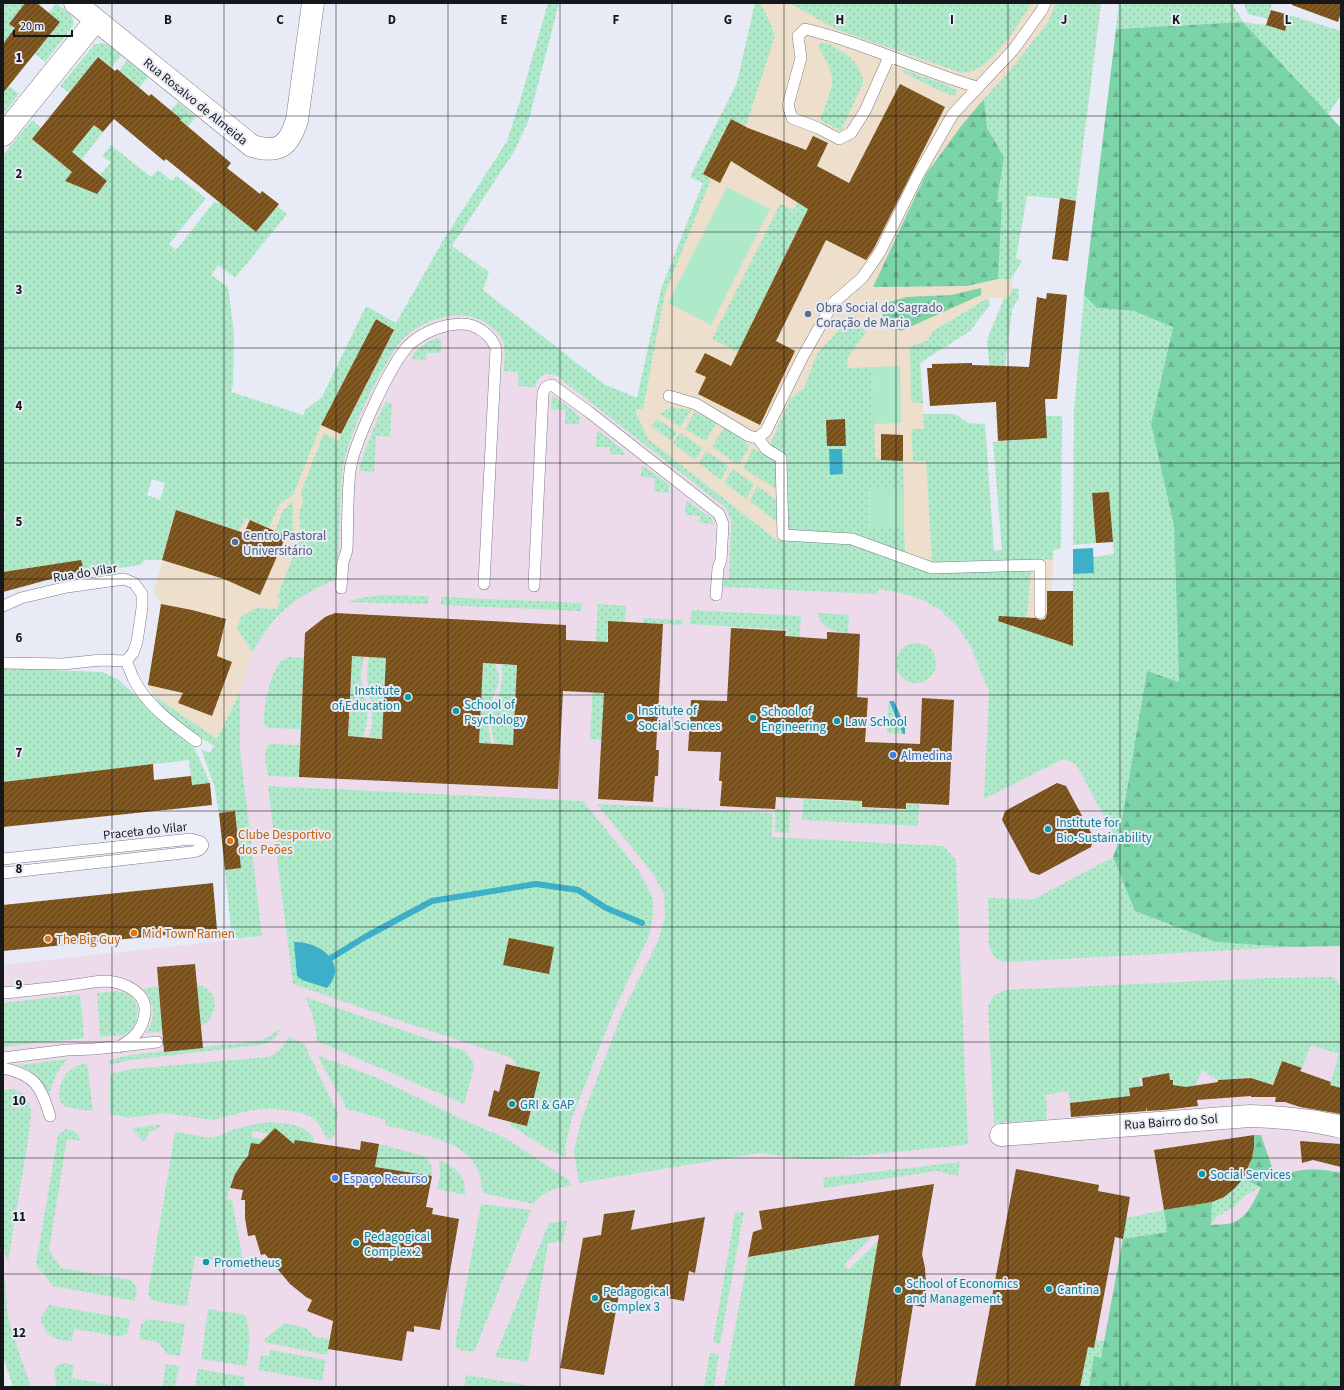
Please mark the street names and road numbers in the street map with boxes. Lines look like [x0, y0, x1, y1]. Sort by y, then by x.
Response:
street label: Rua Rosalvo de Almeida [139, 54, 251, 150]
street label: Rua do Vilar [52, 559, 119, 587]
street label: Praceta do Vilar [102, 818, 189, 844]
street label: Rua Bairro do Sol [1124, 1110, 1218, 1134]

